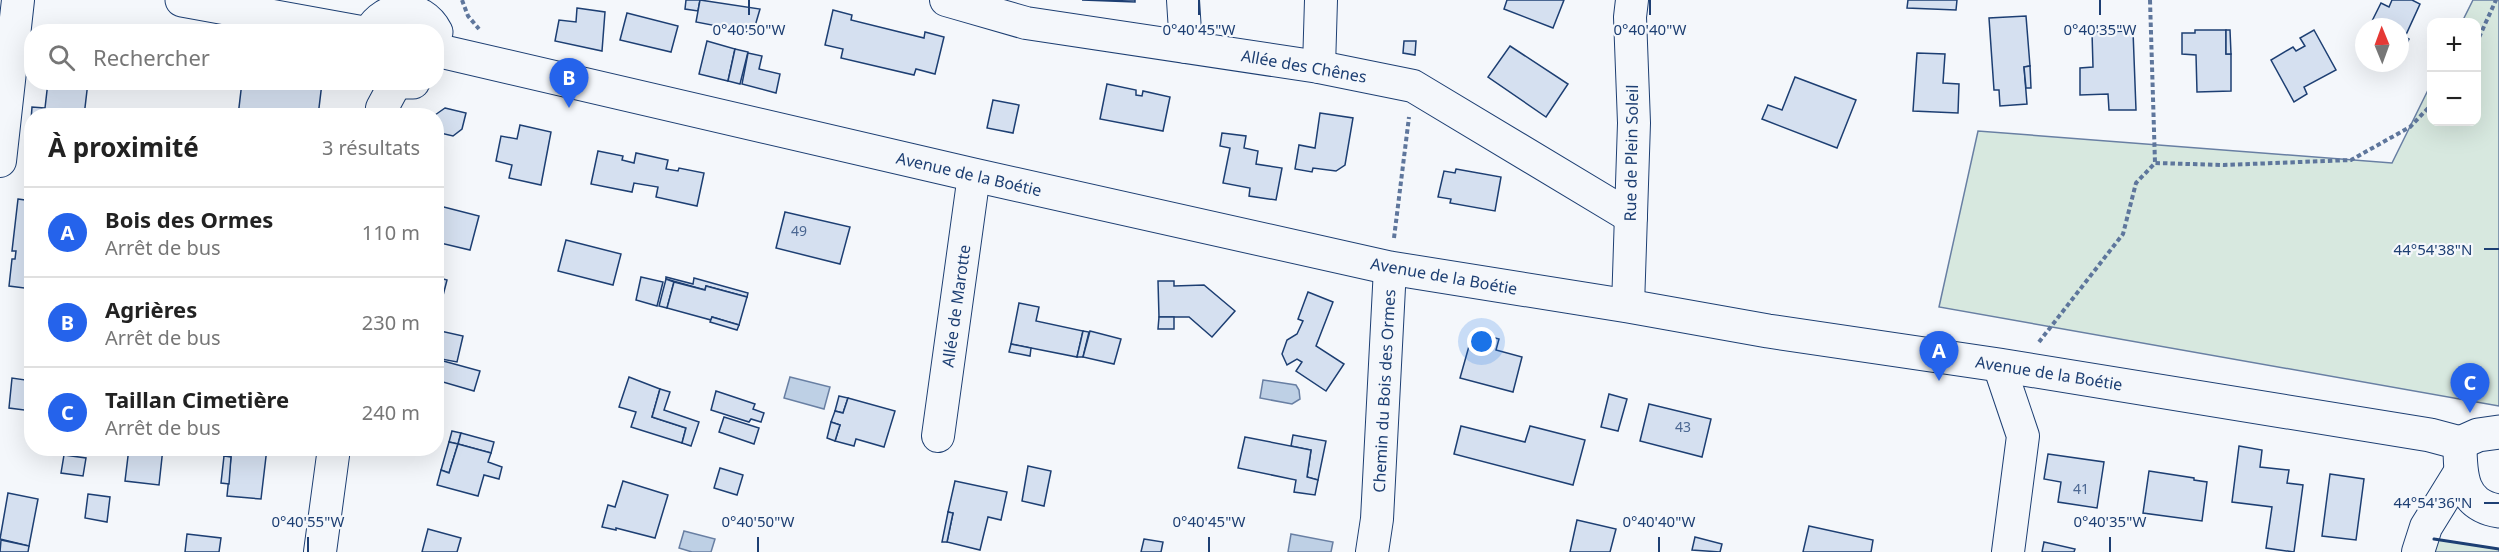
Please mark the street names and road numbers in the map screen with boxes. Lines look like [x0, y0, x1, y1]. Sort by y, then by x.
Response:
street label: Allée des Chênes [1240, 44, 1368, 88]
street label: Rue de Plein Soleil [1619, 84, 1643, 222]
street label: Avenue de la Boétie [894, 147, 1044, 201]
street label: Allée de Marotte [936, 243, 976, 369]
street label: Avenue de la Boétie [1369, 252, 1519, 300]
street label: Chemin du Bois des Ormes [1368, 289, 1400, 493]
street label: Avenue de la Boétie [1974, 351, 2124, 395]

